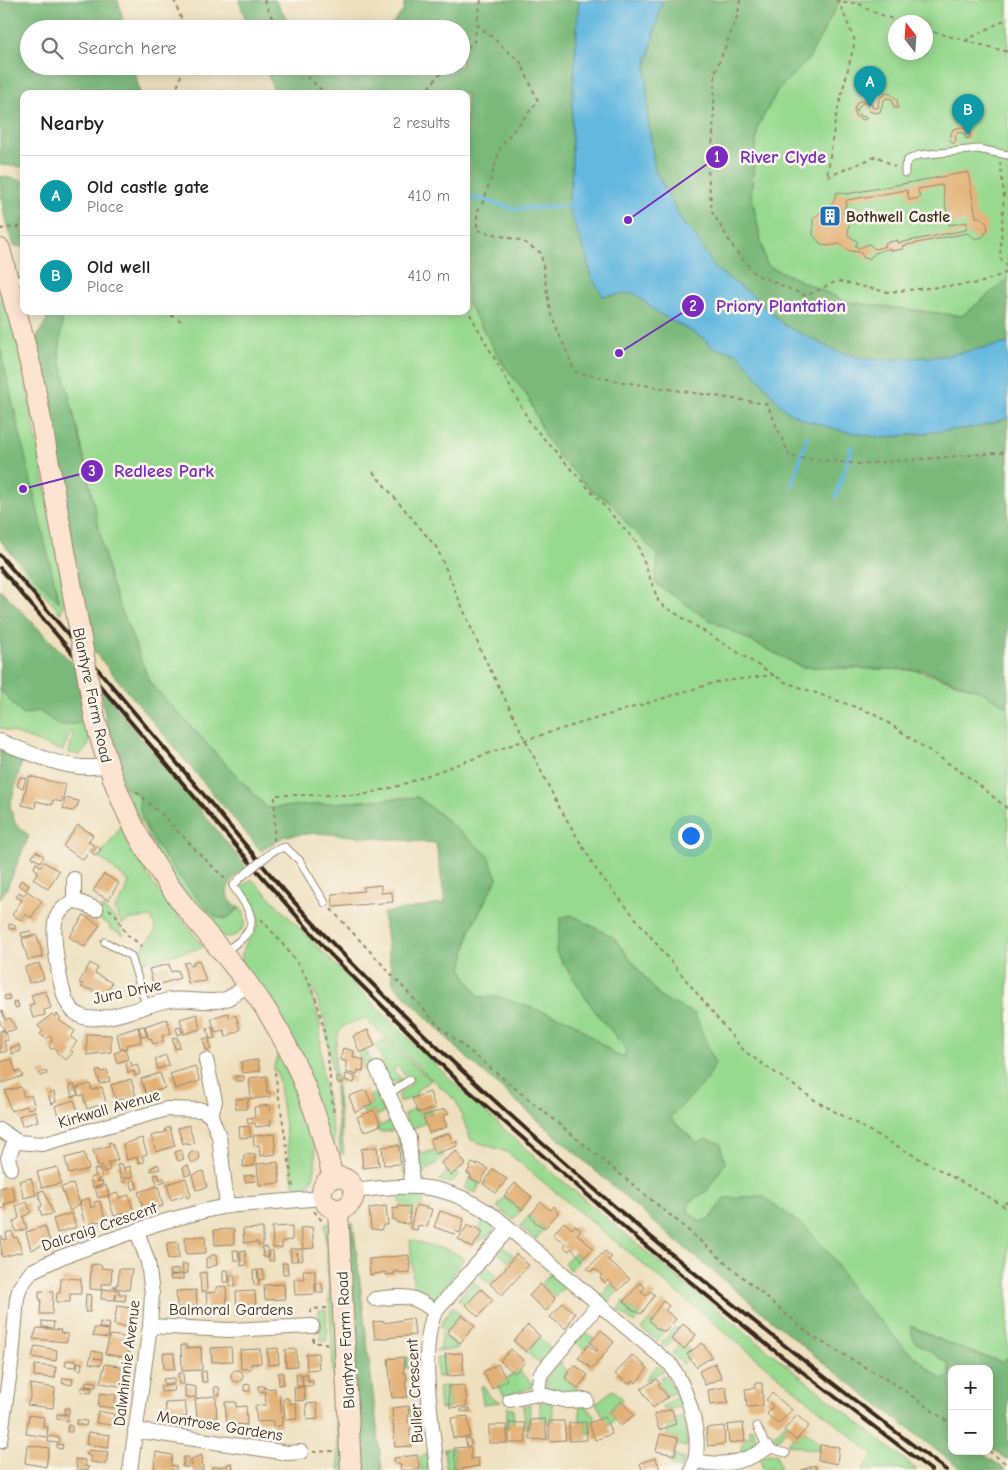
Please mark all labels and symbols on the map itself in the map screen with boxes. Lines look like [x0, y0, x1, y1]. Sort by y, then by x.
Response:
north arrow [888, 15, 933, 60]
pin: A [854, 66, 886, 107]
pin: B [952, 94, 984, 135]
callout: River Clyde [705, 141, 836, 174]
text: River Clyde [740, 147, 826, 168]
text: 1 [714, 148, 720, 166]
building icon: Bothwell Castle [818, 204, 842, 228]
place label: Bothwell Castle [846, 208, 950, 226]
callout: Priory Plantation [681, 289, 856, 322]
text: Priory Plantation [716, 296, 846, 317]
text: 2 [689, 297, 697, 315]
callout: Redlees Park [79, 454, 224, 487]
text: Redlees Park [114, 461, 214, 482]
text: 3 [88, 462, 96, 480]
street label: Blantyre Farm Road [69, 626, 115, 764]
your location [678, 823, 704, 849]
street label: Jura Drive [91, 976, 163, 1008]
street label: Kirkwall Avenue [56, 1086, 162, 1132]
street label: Dalcraig Crescent [39, 1199, 160, 1255]
street label: Blantyre Farm Road [333, 1271, 359, 1409]
street label: Dalwhinnie Avenue [110, 1299, 144, 1427]
street label: Balmoral Gardens [169, 1301, 293, 1319]
street label: Buller Crescent [403, 1338, 427, 1444]
street label: Montrose Gardens [156, 1407, 284, 1445]

